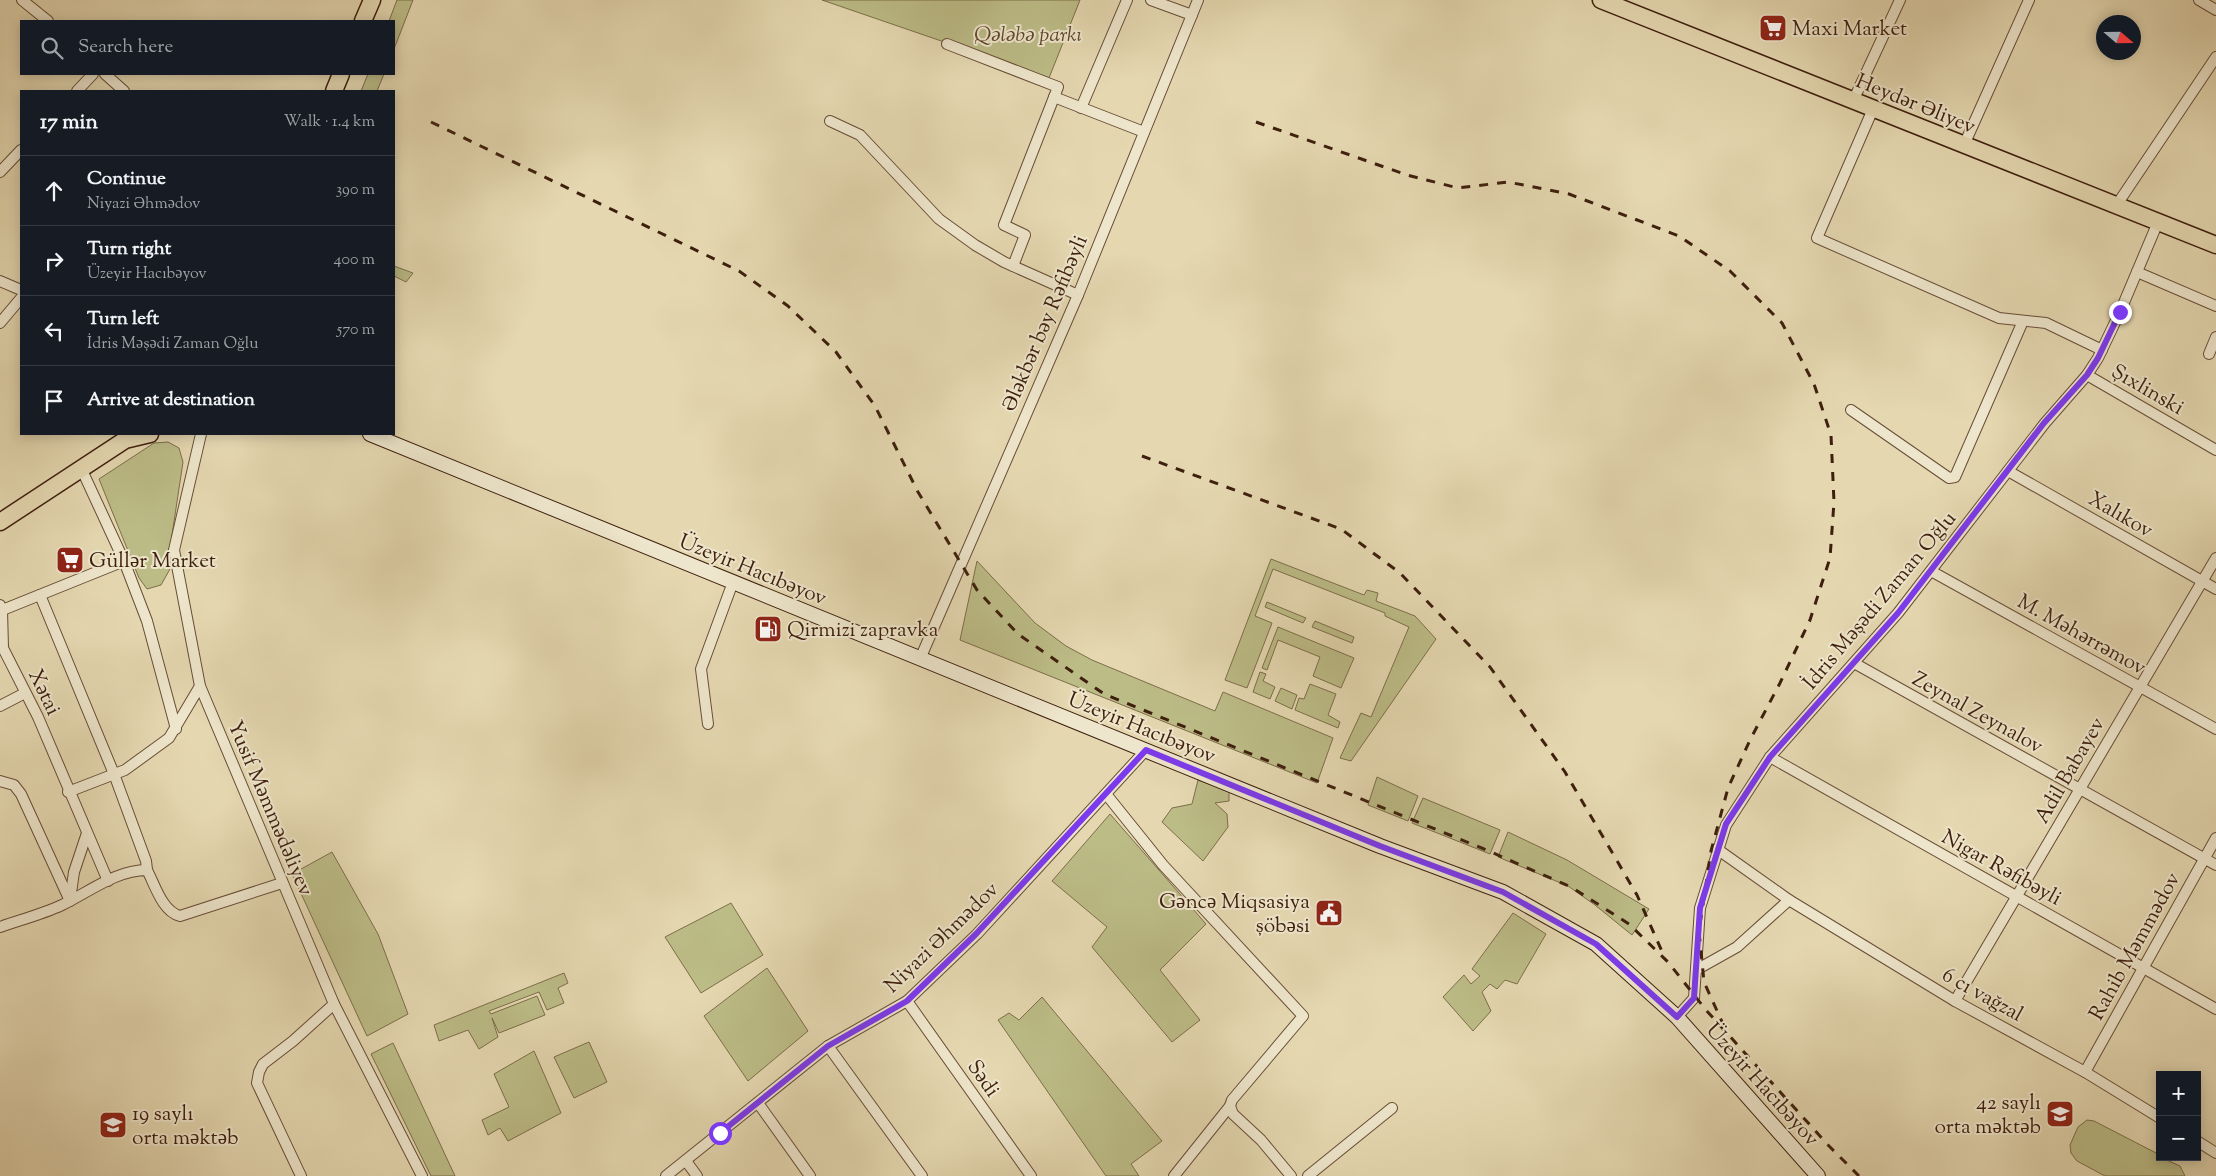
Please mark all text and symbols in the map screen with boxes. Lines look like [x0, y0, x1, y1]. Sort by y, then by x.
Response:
supermarket icon: Maxi Market [1758, 13, 1788, 43]
place label: Maxi Market [1792, 15, 1907, 45]
north arrow [2096, 15, 2141, 60]
search box [20, 20, 395, 75]
park label: Qələbə parkı [974, 21, 1082, 51]
icon: search [38, 34, 66, 62]
text: Search here [78, 34, 173, 61]
street label: Heydər Əliyev [1851, 67, 1980, 143]
text: 17 min [40, 108, 98, 138]
text: Walk · 1.4 km [284, 111, 375, 134]
text: Continue [87, 166, 166, 193]
icon: ahead [40, 177, 68, 205]
text: 390 m [336, 179, 375, 202]
text: Niyazi Əhmədov [87, 193, 200, 216]
street label: Ələkbər bəy Rəfibəyli [995, 231, 1097, 417]
text: Turn right [87, 236, 171, 263]
icon: right [40, 247, 68, 275]
text: 400 m [334, 249, 375, 272]
text: Üzeyir Hacıbəyov [87, 263, 207, 286]
route end [2109, 301, 2132, 324]
text: Turn left [87, 306, 159, 333]
icon: left [40, 317, 68, 345]
text: 570 m [337, 319, 375, 342]
text: İdris Məşədi Zaman Oğlu [87, 333, 258, 356]
street label: Şıxlinski [2105, 358, 2189, 424]
icon: arrive [40, 387, 68, 415]
text: Arrive at destination [87, 387, 255, 414]
street label: Xalıkov [2082, 485, 2158, 546]
street label: İdris Məşədi Zaman Oğlu [1797, 505, 1964, 697]
street label: Üzeyir Hacıbəyov [674, 528, 831, 614]
supermarket icon: Güllər Market [55, 545, 85, 575]
place label: Güllər Market [89, 547, 216, 577]
street label: M. Məhərrəmov [2011, 588, 2151, 684]
fuel station icon: Qirmizi zapravka [753, 614, 783, 644]
place label: Qirmizi zapravka [787, 616, 939, 646]
street label: Xətai [19, 665, 67, 721]
street label: Zeynal Zeynalov [1906, 665, 2048, 762]
street label: Üzeyir Hacıbəyov [1063, 686, 1220, 772]
street label: Adil Babayev [2028, 712, 2113, 830]
street label: Yusif Məmmədəliyev [219, 717, 320, 901]
street label: Nigar Rəfibəyli [1935, 823, 2067, 914]
street label: Rahib Məmmədov [2083, 868, 2189, 1026]
street label: Niyazi Əhmədov [878, 876, 1006, 1001]
place label: Gəncə Miqsasiya şöbəsi [1159, 888, 1310, 942]
public building icon: Gəncə Miqsasiya şöbəsi [1314, 898, 1344, 928]
street label: 6 cı vağzal [1936, 961, 2028, 1030]
street label: Üzeyir Hacıbəyov [1698, 1017, 1825, 1154]
street label: Sədi [959, 1054, 1006, 1104]
map controls [2156, 1071, 2201, 1161]
button: + [2156, 1071, 2201, 1116]
place label: 42 saylı orta məktəb [1934, 1089, 2041, 1143]
school or university icon: 42 saylı orta məktəb [2045, 1099, 2075, 1129]
place label: 19 saylı orta məktəb [132, 1100, 239, 1154]
school or university icon: 19 saylı orta məktəb [98, 1110, 128, 1140]
button: − [2156, 1116, 2201, 1161]
route start [709, 1122, 732, 1145]

